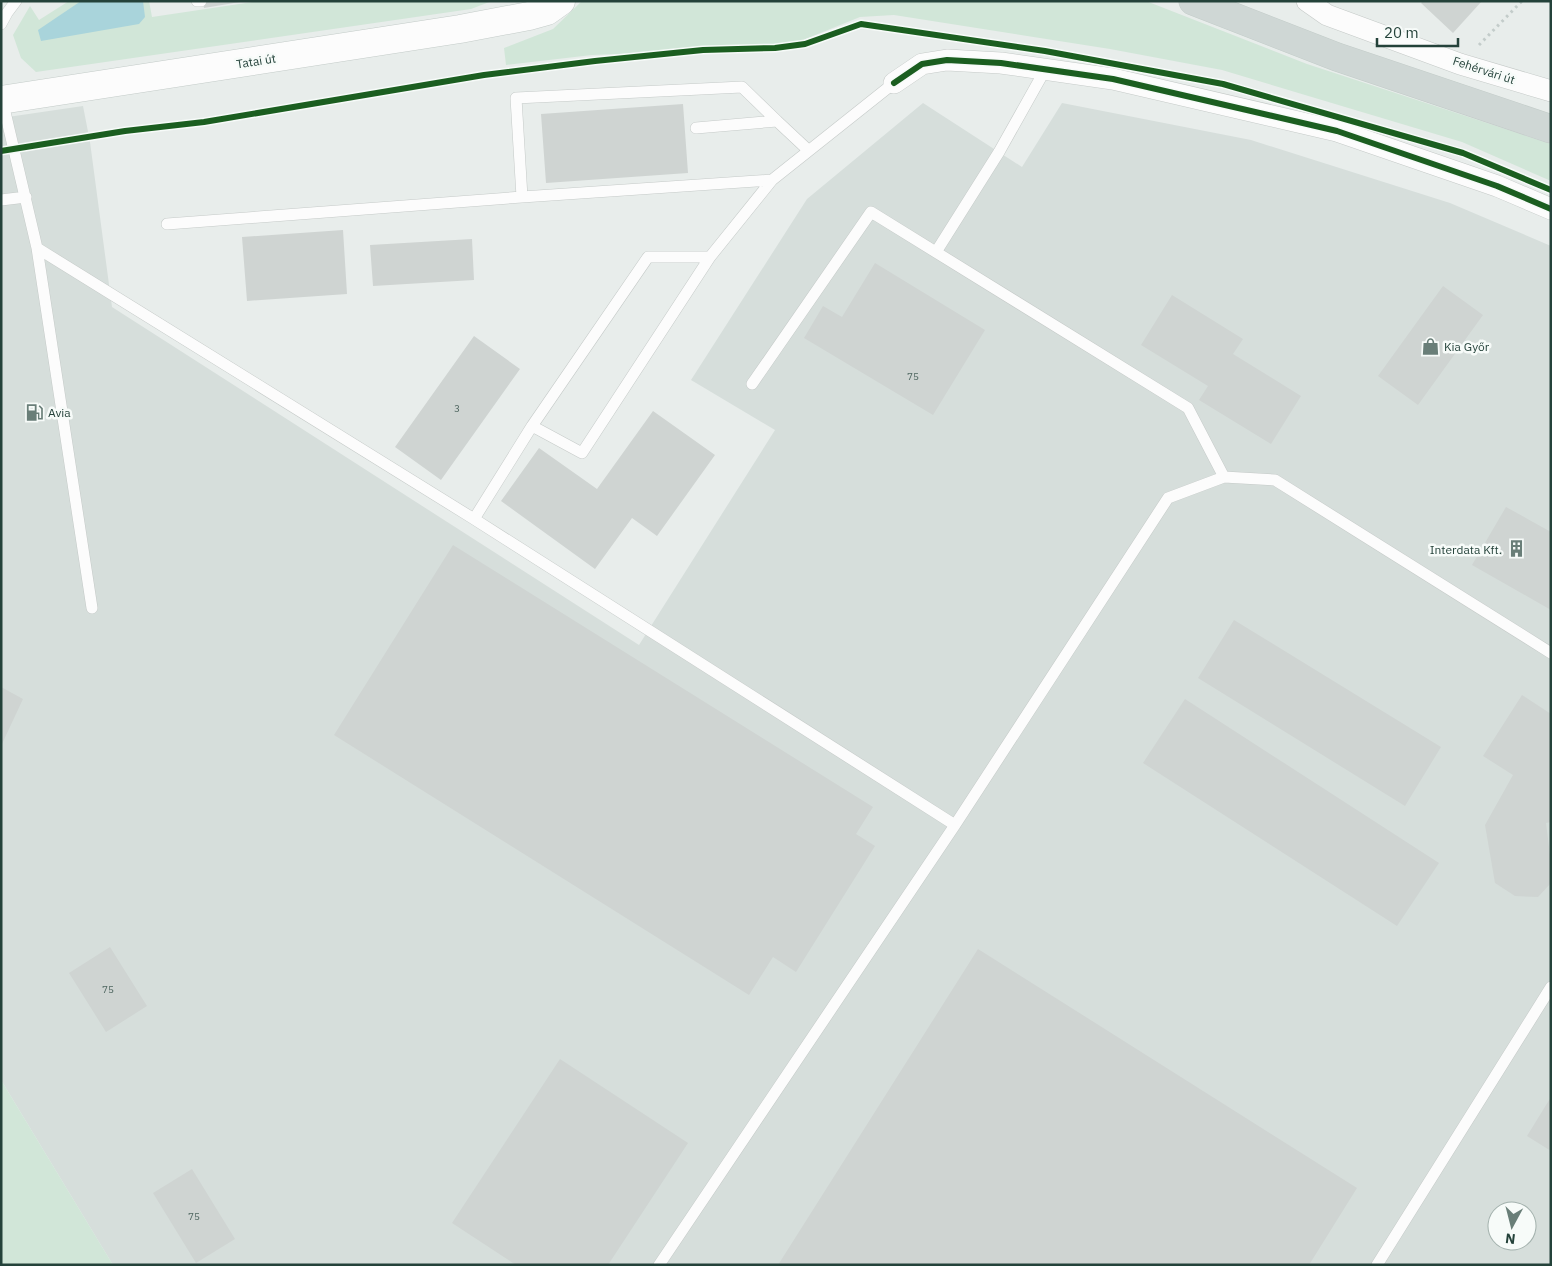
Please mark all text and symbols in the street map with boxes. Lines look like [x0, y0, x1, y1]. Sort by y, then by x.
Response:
scale bar [1377, 15, 1458, 47]
text: 20 m [1384, 23, 1419, 42]
street label: Tatai út [235, 50, 277, 72]
street label: Fehérvári út [1451, 53, 1517, 87]
shop icon: Kia Győr [1420, 336, 1440, 356]
place label: Kia Győr [1444, 339, 1490, 354]
house number: 75 [907, 370, 919, 383]
fuel station icon: Avia [24, 402, 44, 422]
house number: 3 [454, 402, 460, 415]
place label: Avia [48, 405, 71, 420]
building icon: Interdata Kft. [1506, 539, 1526, 559]
place label: Interdata Kft. [1430, 542, 1502, 557]
house number: 75 [102, 983, 114, 996]
north arrow [1487, 1201, 1537, 1251]
house number: 75 [188, 1210, 200, 1223]
text: N [1504, 1229, 1517, 1248]

